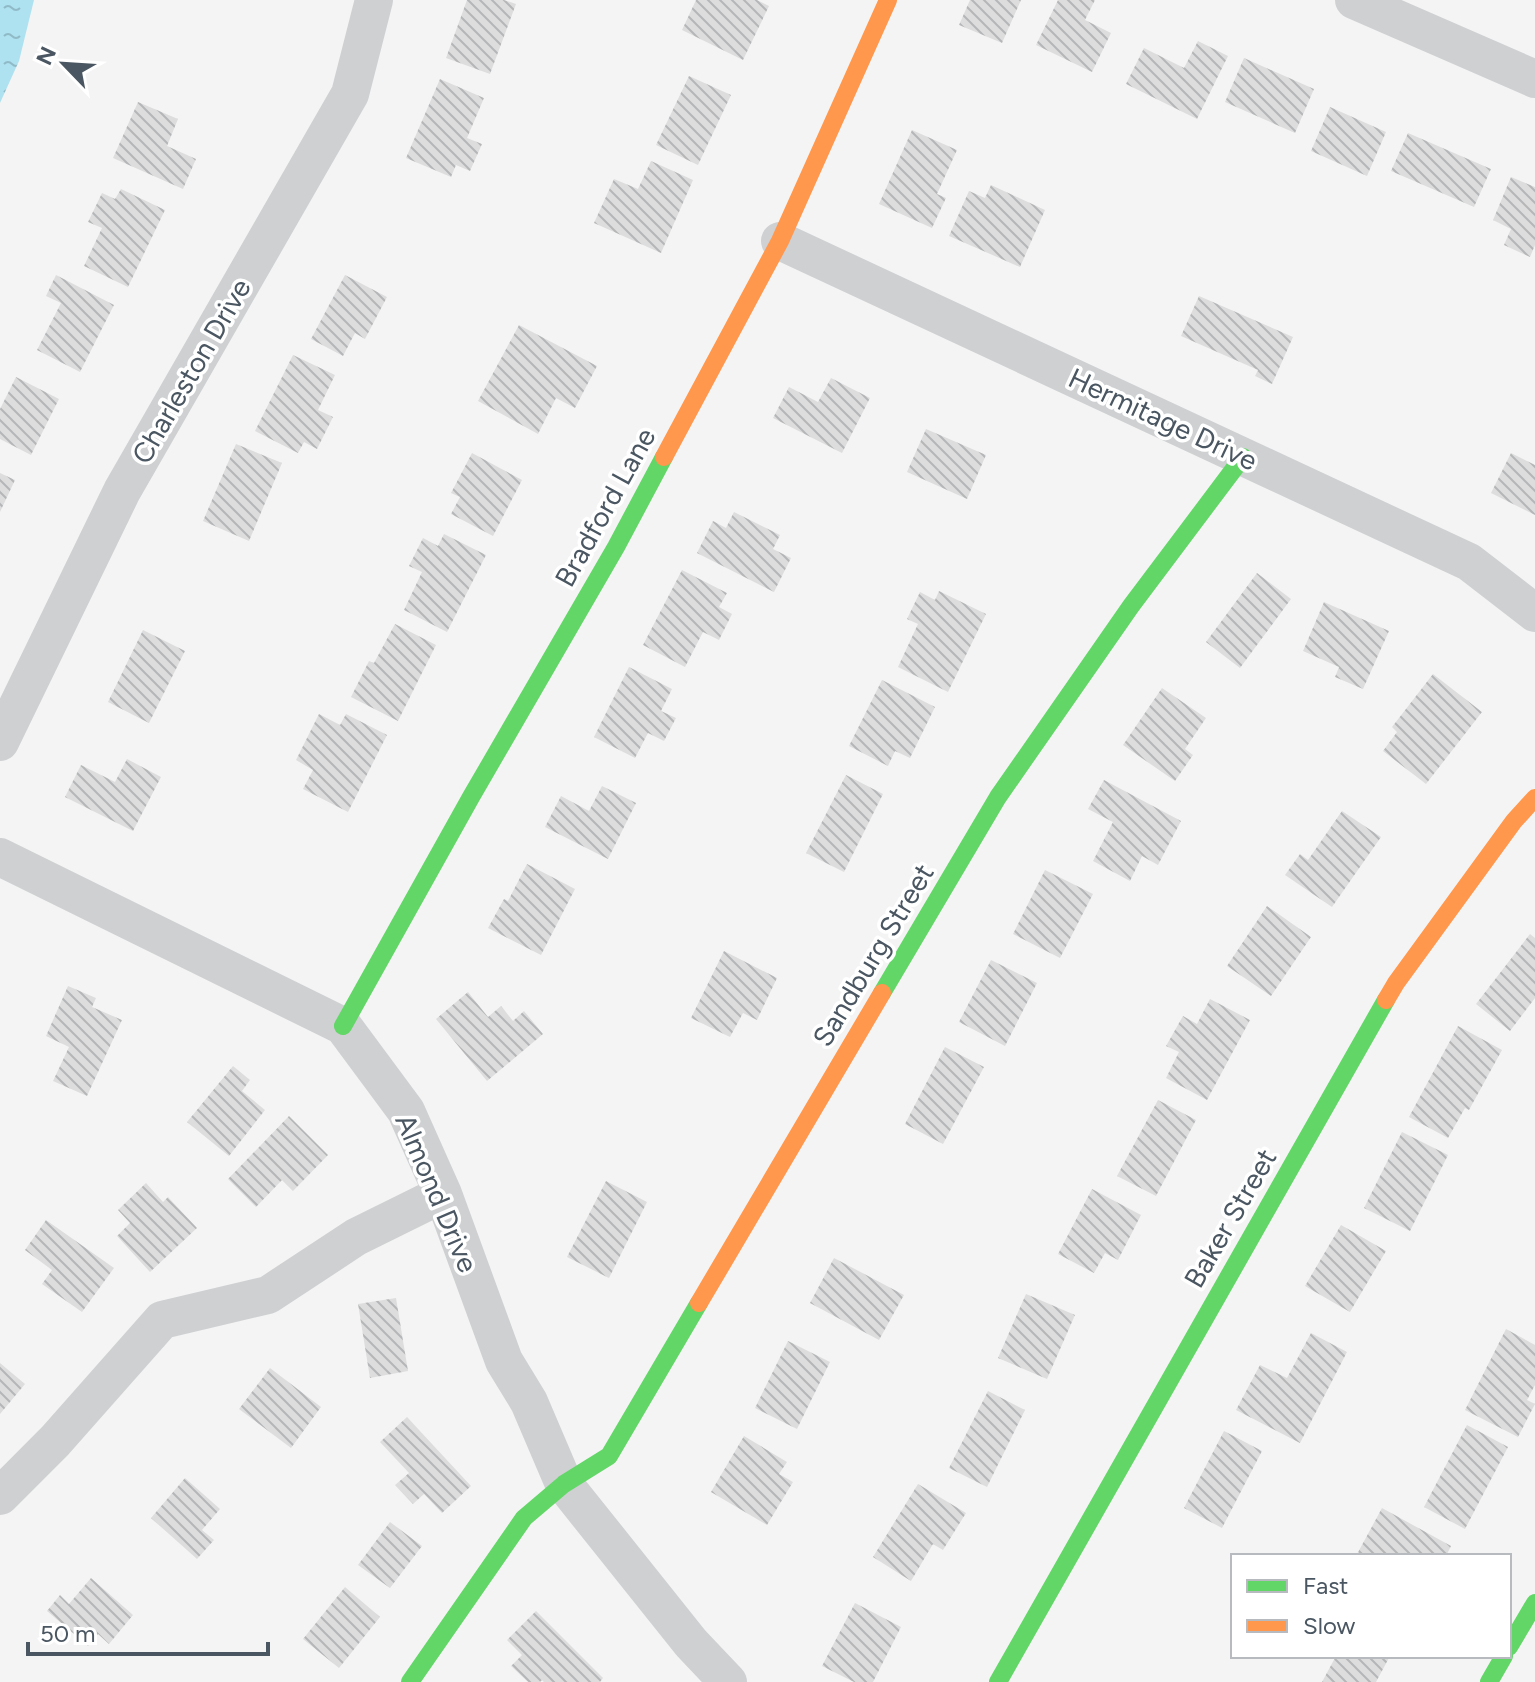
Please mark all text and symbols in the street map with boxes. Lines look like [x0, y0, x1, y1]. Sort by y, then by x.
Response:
north arrow [24, 24, 104, 104]
text: N [30, 42, 62, 69]
street label: Charleston Drive [124, 272, 258, 470]
street label: Hermitage Drive [1063, 360, 1263, 478]
street label: Bradford Lane [547, 422, 663, 592]
street label: Sandburg Street [805, 858, 941, 1052]
street label: Almond Drive [388, 1109, 486, 1277]
street label: Baker Street [1177, 1142, 1283, 1294]
legend [1231, 1554, 1511, 1658]
text: Fast [1303, 1571, 1348, 1600]
scale bar [28, 1606, 268, 1656]
text: Slow [1303, 1611, 1356, 1640]
text: 50 m [40, 1619, 96, 1648]

